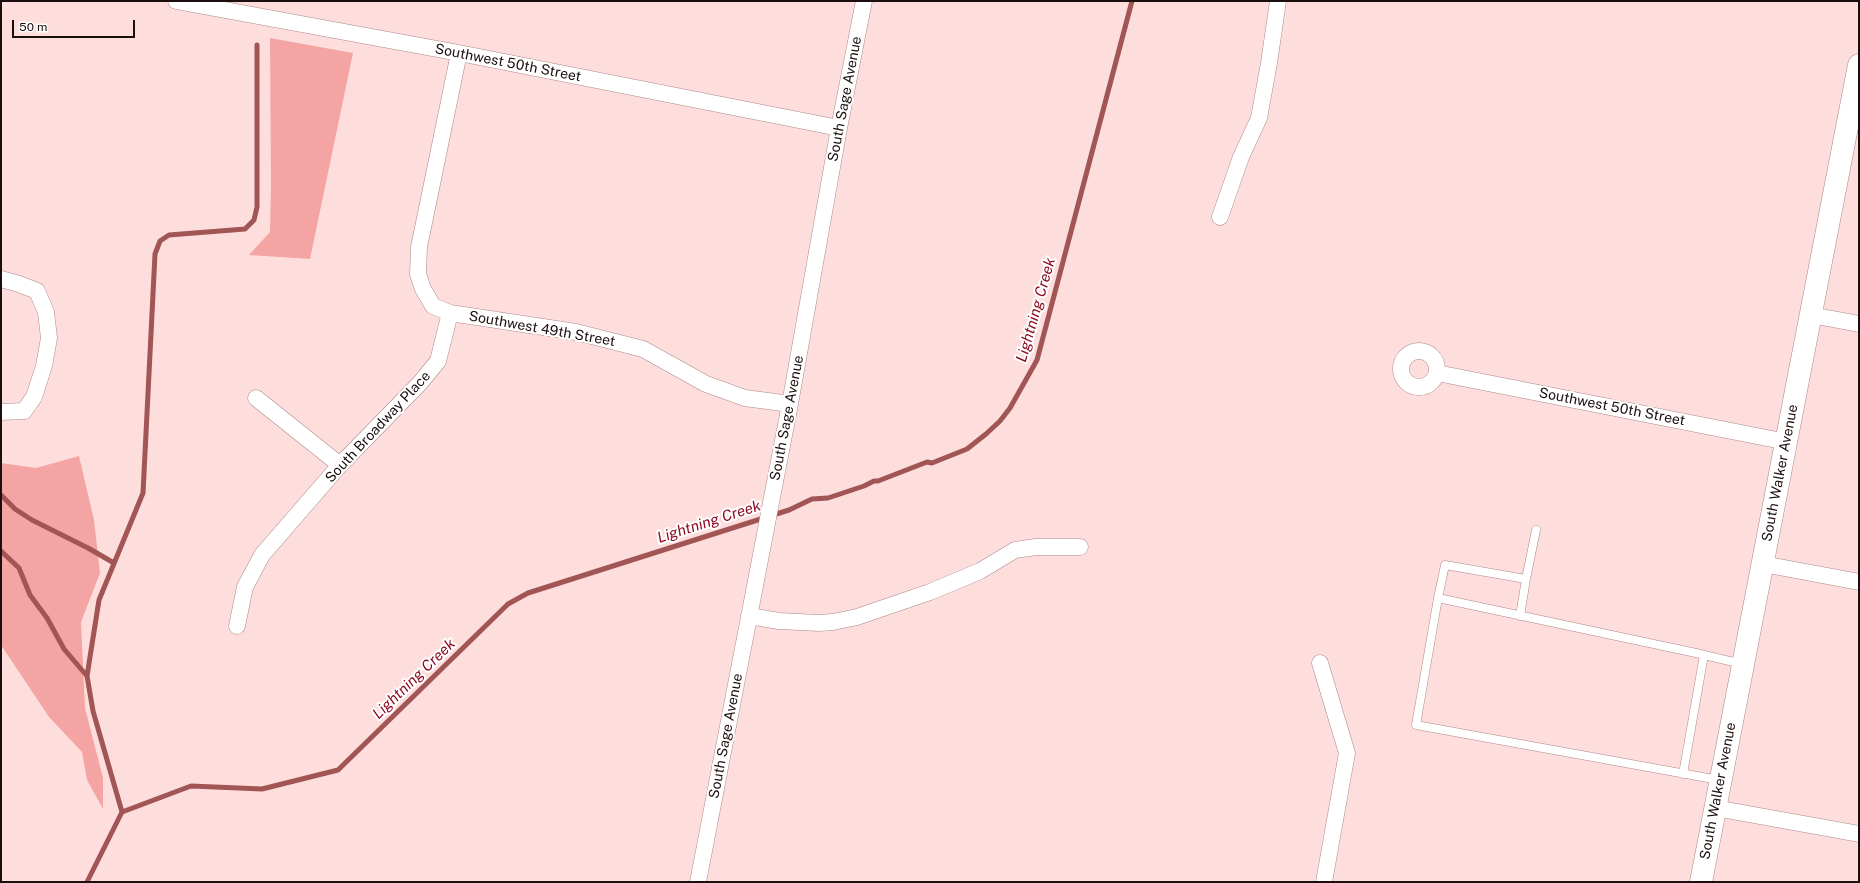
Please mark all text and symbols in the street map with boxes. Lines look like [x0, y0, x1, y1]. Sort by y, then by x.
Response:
scale bar [14, 12, 137, 38]
text: 50 m [19, 20, 47, 34]
street label: South Sage Avenue [825, 35, 865, 163]
street label: Southwest 50th Street [434, 41, 582, 85]
water label: Lightning Creek [1013, 256, 1059, 364]
street label: Southwest 49th Street [467, 308, 617, 350]
street label: South Sage Avenue [767, 354, 807, 482]
street label: South Broadway Place [322, 368, 434, 486]
street label: Southwest 50th Street [1538, 385, 1686, 429]
street label: South Walker Avenue [1758, 403, 1802, 543]
water label: Lightning Creek [655, 497, 763, 547]
water label: Lightning Creek [369, 635, 459, 723]
street label: South Sage Avenue [706, 672, 746, 800]
street label: South Walker Avenue [1696, 721, 1740, 861]

